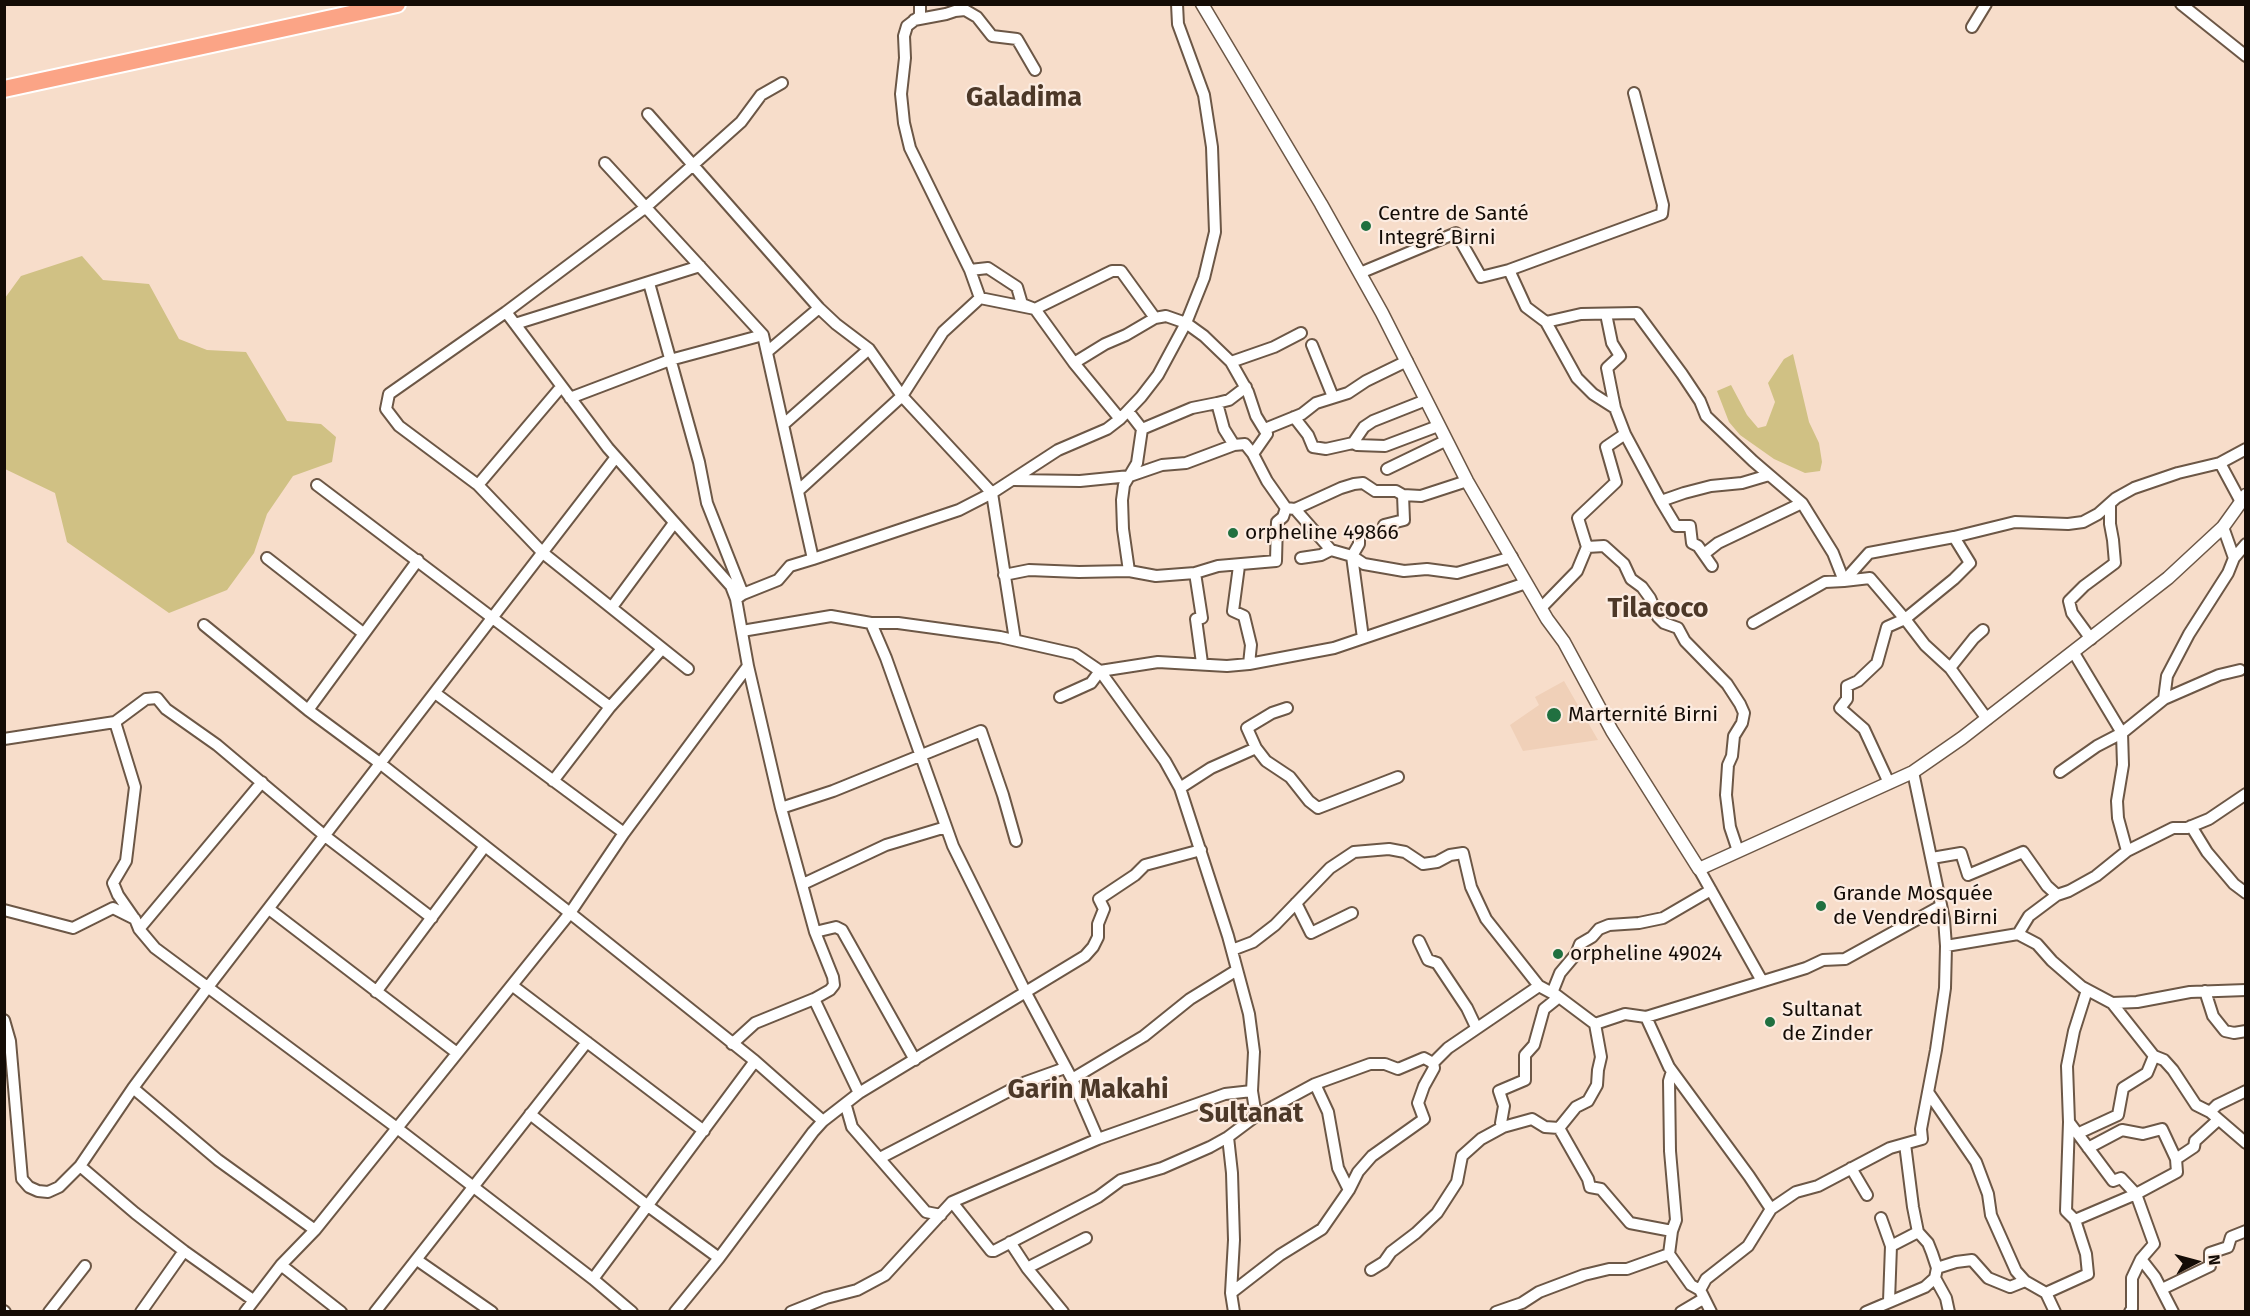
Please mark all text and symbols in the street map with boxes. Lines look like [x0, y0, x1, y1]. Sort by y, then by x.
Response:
district label: Galadima [966, 82, 1082, 114]
place label: Centre de Santé Integré Birni [1378, 201, 1529, 251]
marker: Centre de Santé Integré Birni [1359, 219, 1373, 233]
place label: orpheline 49866 [1245, 520, 1399, 546]
marker: orpheline 49866 [1226, 526, 1240, 540]
district label: Tilacoco [1607, 593, 1709, 625]
place label: Marternité Birni [1568, 702, 1718, 728]
marker: Marternité Birni [1545, 706, 1563, 724]
place label: Grande Mosquée de Vendredi Birni [1833, 881, 1998, 931]
marker: Grande Mosquée de Vendredi Birni [1814, 899, 1828, 913]
place label: orpheline 49024 [1570, 941, 1722, 967]
marker: orpheline 49024 [1551, 947, 1565, 961]
place label: Sultanat de Zinder [1782, 997, 1873, 1047]
marker: Sultanat de Zinder [1763, 1015, 1777, 1029]
district label: Garin Makahi [1007, 1074, 1169, 1106]
district label: Sultanat [1199, 1098, 1303, 1130]
north arrow [2166, 1232, 2226, 1292]
text: N [2204, 1254, 2224, 1266]

